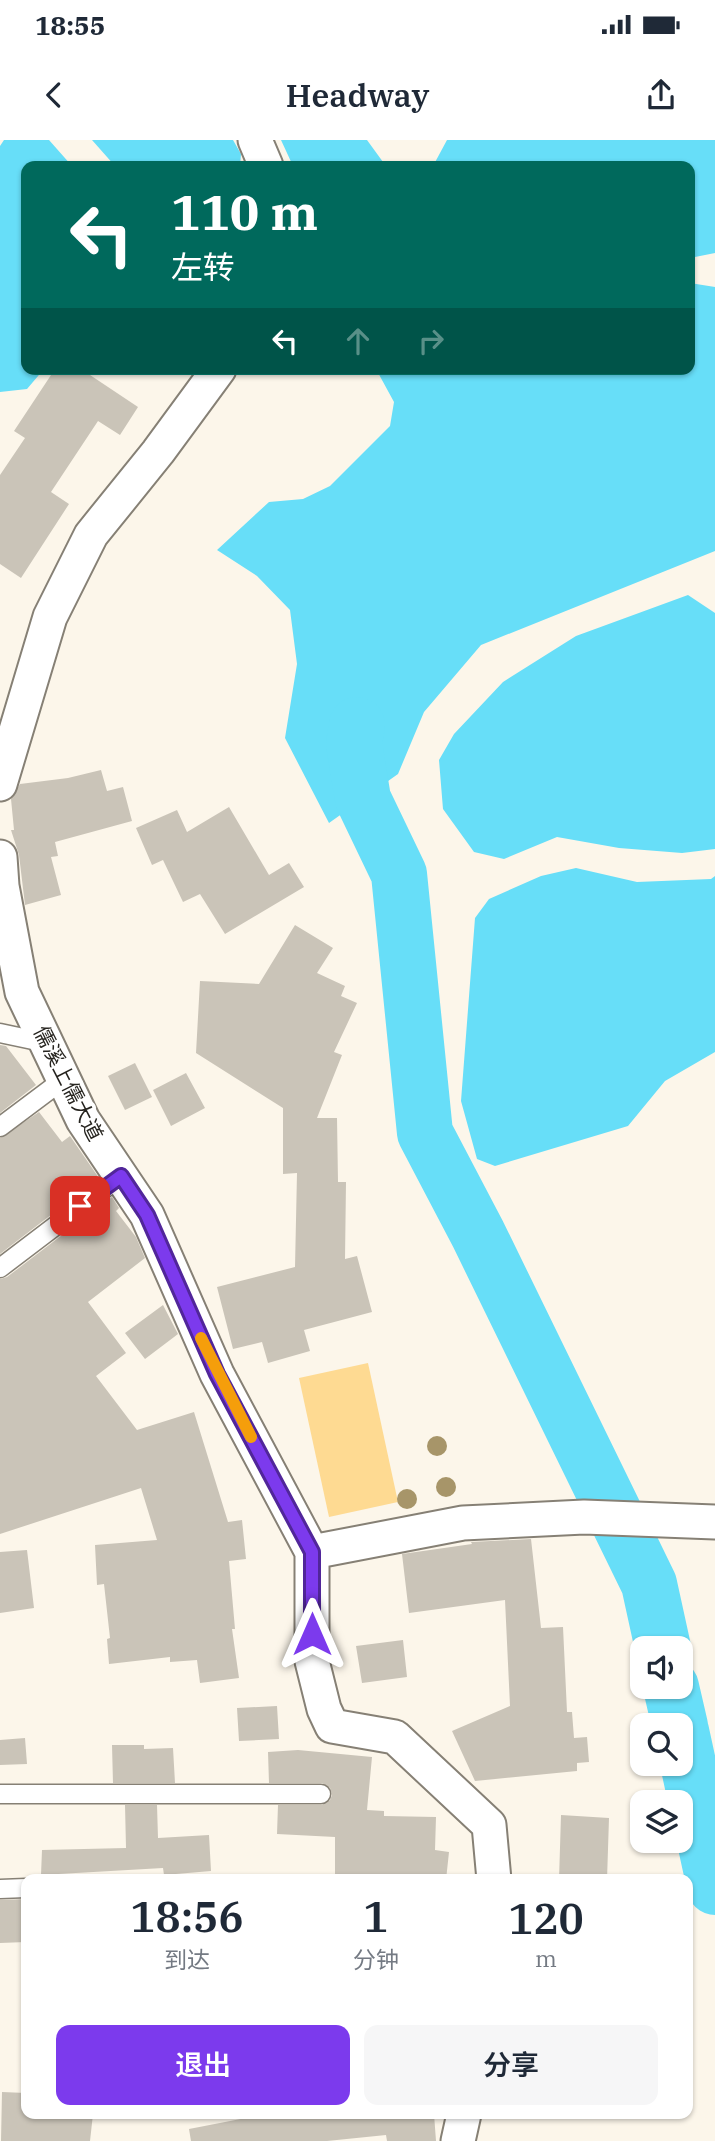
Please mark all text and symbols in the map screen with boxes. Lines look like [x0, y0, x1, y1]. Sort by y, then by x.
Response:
text: 18:55 [35, 8, 105, 42]
text: Headway [286, 74, 429, 116]
icon: back [35, 76, 73, 114]
icon: share [642, 76, 680, 114]
text: 110 m [171, 180, 318, 243]
icon: left [56, 189, 147, 280]
text: 左转 [171, 246, 235, 288]
icon: left [266, 322, 304, 360]
icon: ahead [339, 322, 377, 360]
icon: right [412, 322, 450, 360]
street label: 儒溪上儒大道 [28, 1021, 110, 1145]
pin [50, 1176, 110, 1236]
icon: arrive [61, 1187, 99, 1225]
position arrow [275, 1597, 349, 1671]
map controls [630, 1636, 693, 1853]
button: sound [630, 1636, 693, 1699]
button: search [630, 1713, 693, 1776]
button: layers [630, 1790, 693, 1853]
text: 18:56 [130, 1889, 244, 1944]
text: 1 [363, 1889, 388, 1944]
text: 120 [508, 1891, 584, 1946]
text: m [535, 1943, 557, 1973]
text: 到达 [164, 1944, 210, 1974]
text: 分钟 [353, 1944, 399, 1974]
button: 退出 [56, 2025, 350, 2105]
button: 分享 [364, 2025, 658, 2105]

